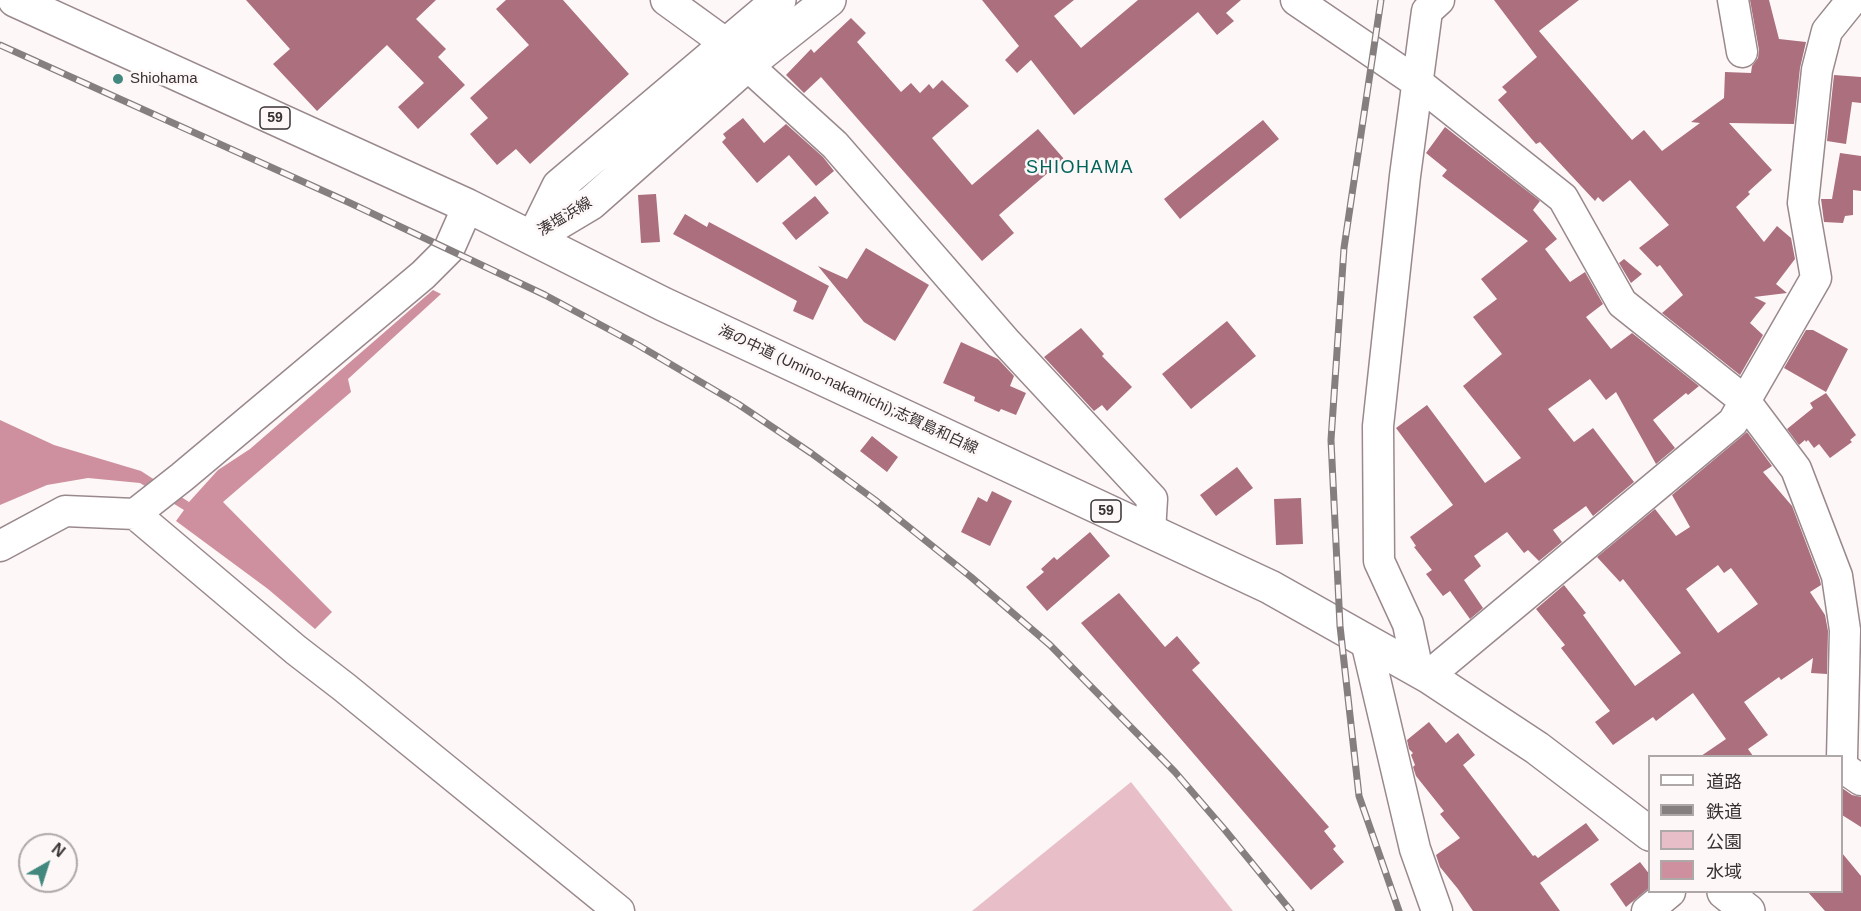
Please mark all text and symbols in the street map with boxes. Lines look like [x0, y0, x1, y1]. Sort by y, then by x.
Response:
place label: Shiohama [130, 70, 198, 88]
marker: Shiohama [111, 72, 125, 86]
road number: 59 [260, 107, 290, 129]
district label: SHIOHAMA [1026, 157, 1134, 179]
street label: 湊塩浜線 [535, 194, 595, 240]
street label: 海の中道 (Umino-nakamichi);志賀島和白線 [715, 322, 981, 458]
road number: 59 [1091, 500, 1121, 522]
legend [1648, 755, 1843, 893]
text: 道路 [1706, 772, 1742, 792]
text: 鉄道 [1706, 802, 1742, 822]
text: 公園 [1706, 832, 1742, 852]
north arrow [18, 833, 78, 893]
text: N [49, 840, 68, 860]
text: 水域 [1706, 862, 1742, 882]

